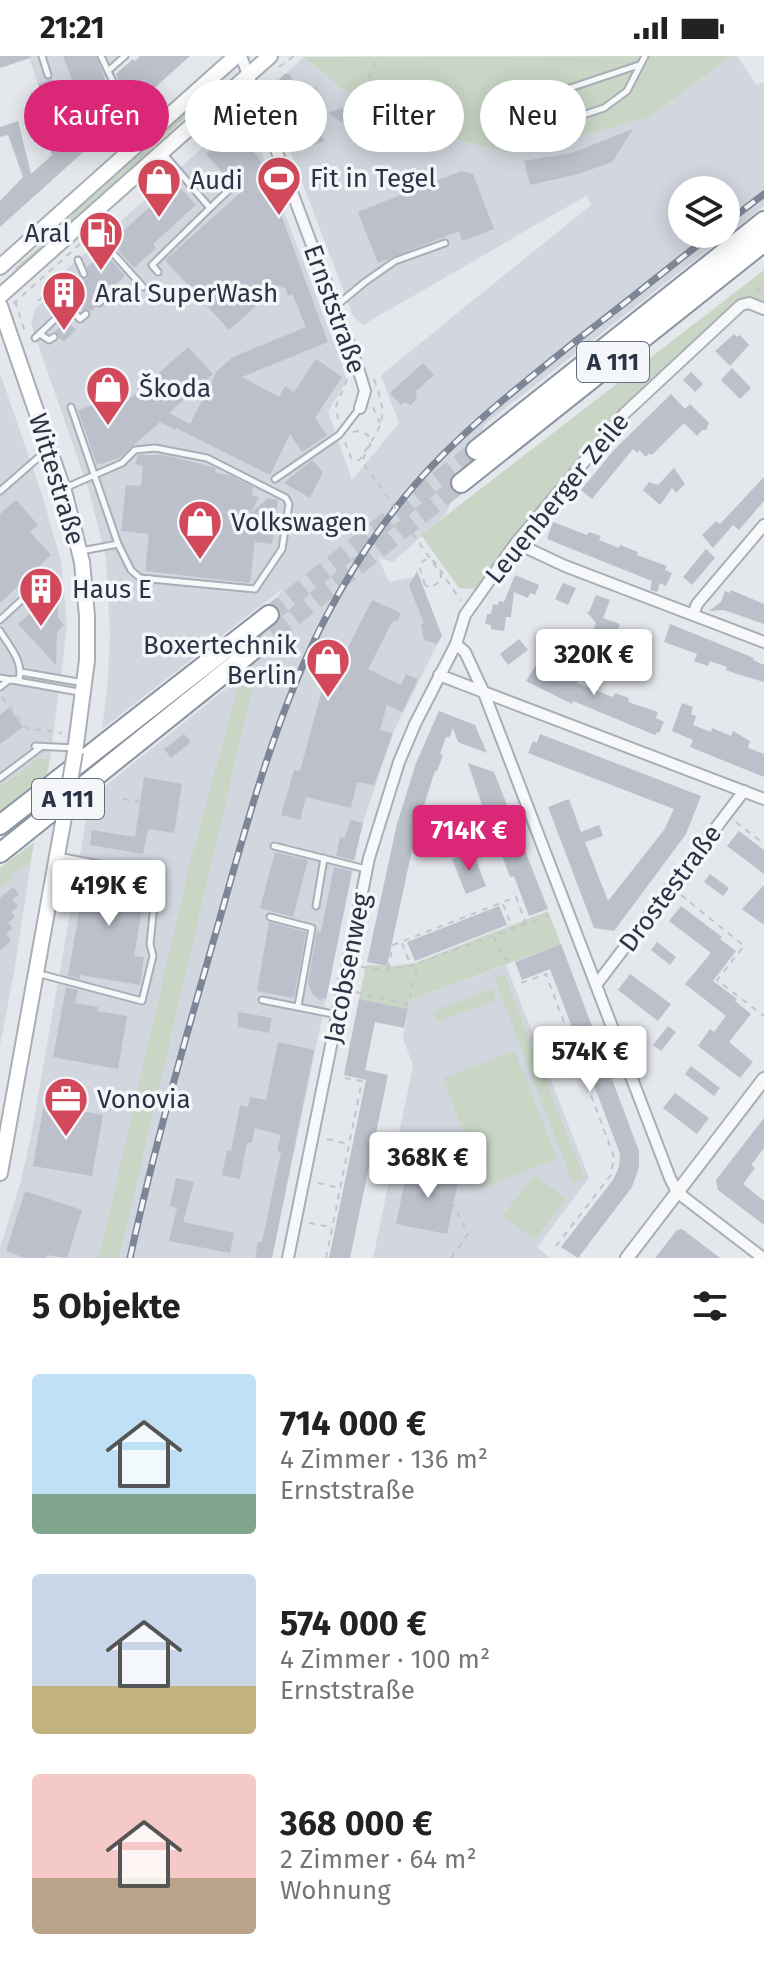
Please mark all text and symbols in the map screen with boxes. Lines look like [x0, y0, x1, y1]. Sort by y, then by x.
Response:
text: 21:21 [40, 10, 105, 46]
chip: Kaufen [24, 80, 169, 152]
chip: Mieten [185, 80, 327, 152]
chip: Filter [343, 80, 464, 152]
chip: Neu [480, 80, 586, 152]
sports icon: Fit in Tegel [255, 154, 303, 217]
shop icon: Audi [135, 156, 183, 219]
place label: Fit in Tegel [310, 163, 436, 194]
place label: Audi [190, 165, 243, 196]
map controls [668, 176, 740, 248]
button: layers [668, 176, 740, 248]
fuel station icon: Aral [77, 209, 125, 272]
place label: Aral [24, 218, 70, 249]
street label: Ernststraße [297, 241, 372, 378]
building icon: Aral SuperWash [40, 269, 88, 332]
place label: Aral SuperWash [95, 278, 278, 309]
road number: A 111 [577, 342, 649, 382]
shop icon: Škoda [84, 364, 132, 427]
place label: Škoda [139, 372, 211, 404]
street label: Leuenberger Zeile [479, 407, 636, 590]
street label: Wittestraße [22, 410, 91, 549]
shop icon: Volkswagen [176, 498, 224, 561]
place label: Volkswagen [231, 507, 367, 538]
building icon: Haus E [17, 565, 65, 628]
place label: Haus E [72, 574, 152, 605]
pin: 320K € [529, 629, 659, 697]
place label: Boxertechnik Berlin [143, 630, 298, 691]
shop icon: Boxertechnik Berlin [304, 636, 352, 699]
text: 320K € [554, 639, 634, 670]
road number: A 111 [32, 779, 104, 819]
pin: 714K € [404, 805, 534, 873]
text: 714K € [431, 815, 507, 846]
street label: Drostestraße [613, 819, 728, 958]
pin: 419K € [44, 860, 174, 928]
text: 419K € [70, 870, 148, 901]
street label: Jacobsenweg [318, 890, 377, 1046]
pin: 574K € [525, 1026, 655, 1094]
text: 574K € [551, 1036, 629, 1067]
office icon: Vonovia [42, 1075, 90, 1138]
place label: Vonovia [97, 1084, 191, 1115]
pin: 368K € [363, 1132, 493, 1200]
text: 368K € [387, 1142, 469, 1173]
icon: filters [688, 1284, 732, 1328]
text: 5 Objekte [32, 1286, 180, 1327]
text: 714 000 € [280, 1403, 426, 1444]
icon: home [96, 1406, 192, 1502]
text: 4 Zimmer · 136 m² [280, 1444, 488, 1475]
text: Ernststraße [280, 1475, 415, 1506]
text: 574 000 € [280, 1603, 427, 1644]
icon: home [96, 1606, 192, 1702]
text: 4 Zimmer · 100 m² [280, 1644, 490, 1675]
text: Ernststraße [280, 1675, 415, 1706]
text: 368 000 € [280, 1803, 433, 1844]
icon: home [96, 1806, 192, 1902]
text: 2 Zimmer · 64 m² [280, 1844, 477, 1875]
text: Wohnung [280, 1875, 391, 1906]

